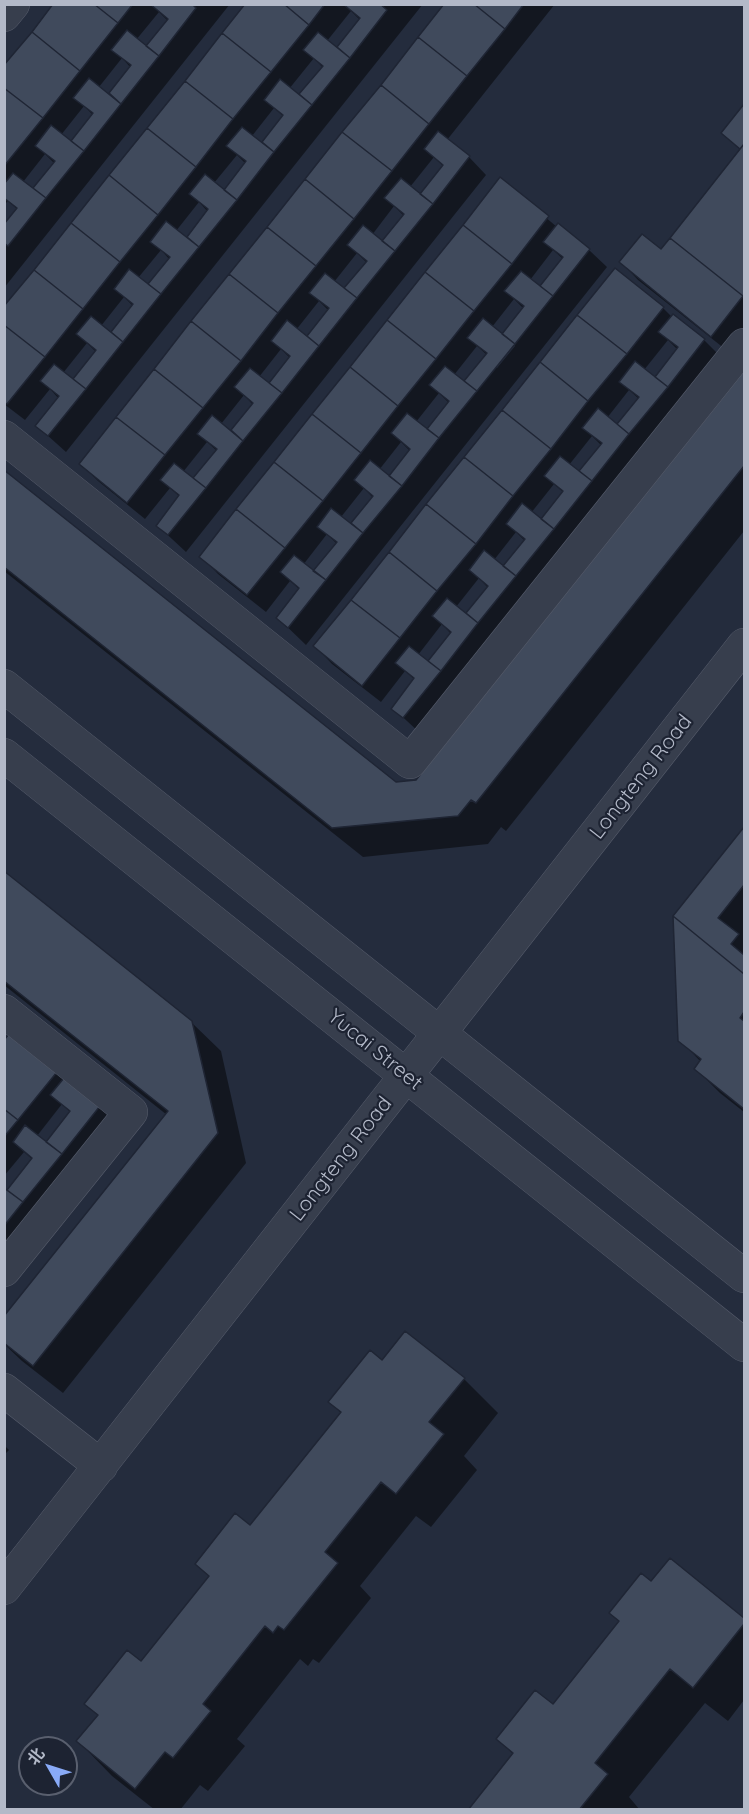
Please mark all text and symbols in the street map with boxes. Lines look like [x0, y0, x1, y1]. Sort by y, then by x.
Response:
street label: Longteng Road [585, 710, 697, 844]
street label: Yucai Street [323, 1004, 427, 1096]
street label: Longteng Road [285, 1092, 397, 1226]
north arrow [18, 1736, 78, 1796]
text: 北 [23, 1743, 48, 1768]

